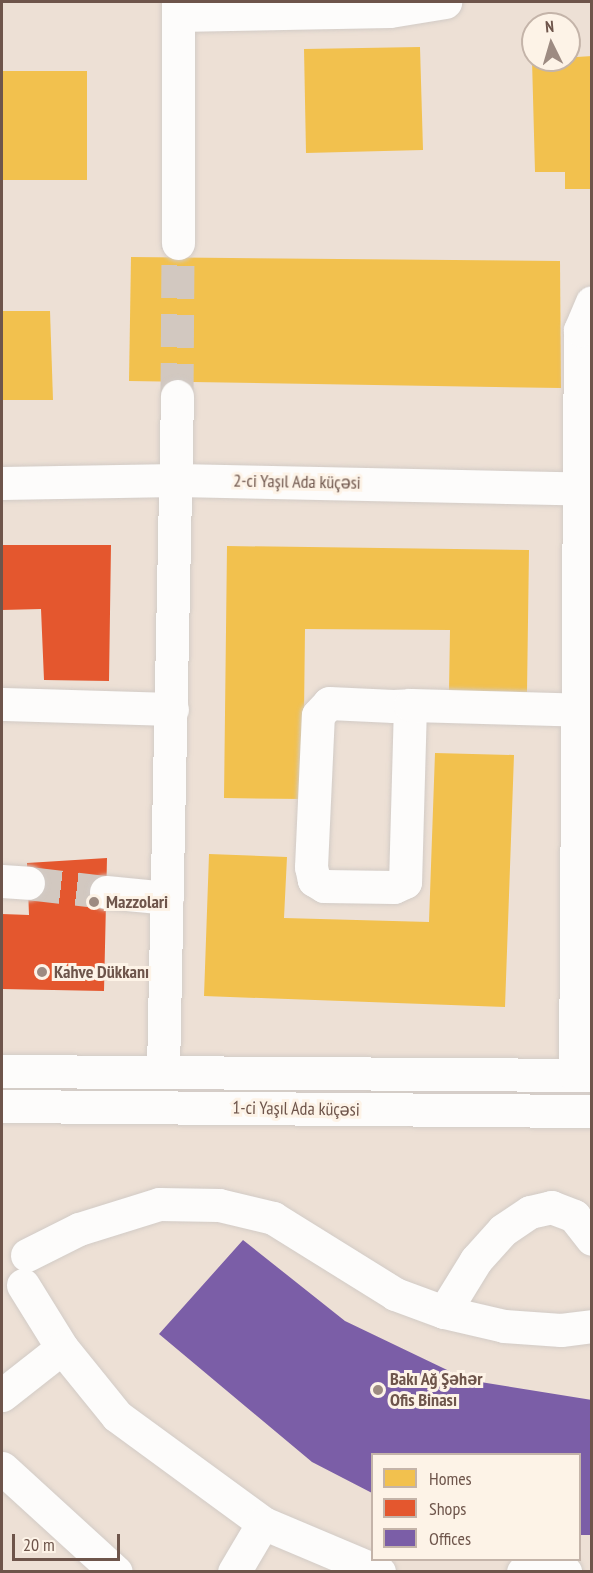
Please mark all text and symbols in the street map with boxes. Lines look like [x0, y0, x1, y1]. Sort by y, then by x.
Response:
north arrow [521, 12, 581, 72]
text: N [544, 16, 555, 36]
street label: 2-ci Yaşıl Ada küçəsi [233, 470, 361, 494]
place label: Mazzolari [106, 891, 168, 913]
marker: Mazzolari [87, 895, 101, 909]
place label: Kahve Dükkanı [54, 961, 149, 983]
marker: Kahve Dükkanı [35, 965, 49, 979]
street label: 1-ci Yaşıl Ada küçəsi [232, 1097, 360, 1121]
place label: Bakı Ağ Şəhər Ofis Binası [390, 1369, 483, 1412]
marker: Bakı Ağ Şəhər Ofis Binası [371, 1383, 385, 1397]
legend [371, 1453, 581, 1561]
text: Homes [429, 1467, 472, 1490]
text: Shops [429, 1497, 466, 1520]
scale bar [15, 1522, 123, 1560]
text: Offices [429, 1527, 471, 1550]
text: 20 m [23, 1533, 55, 1556]

